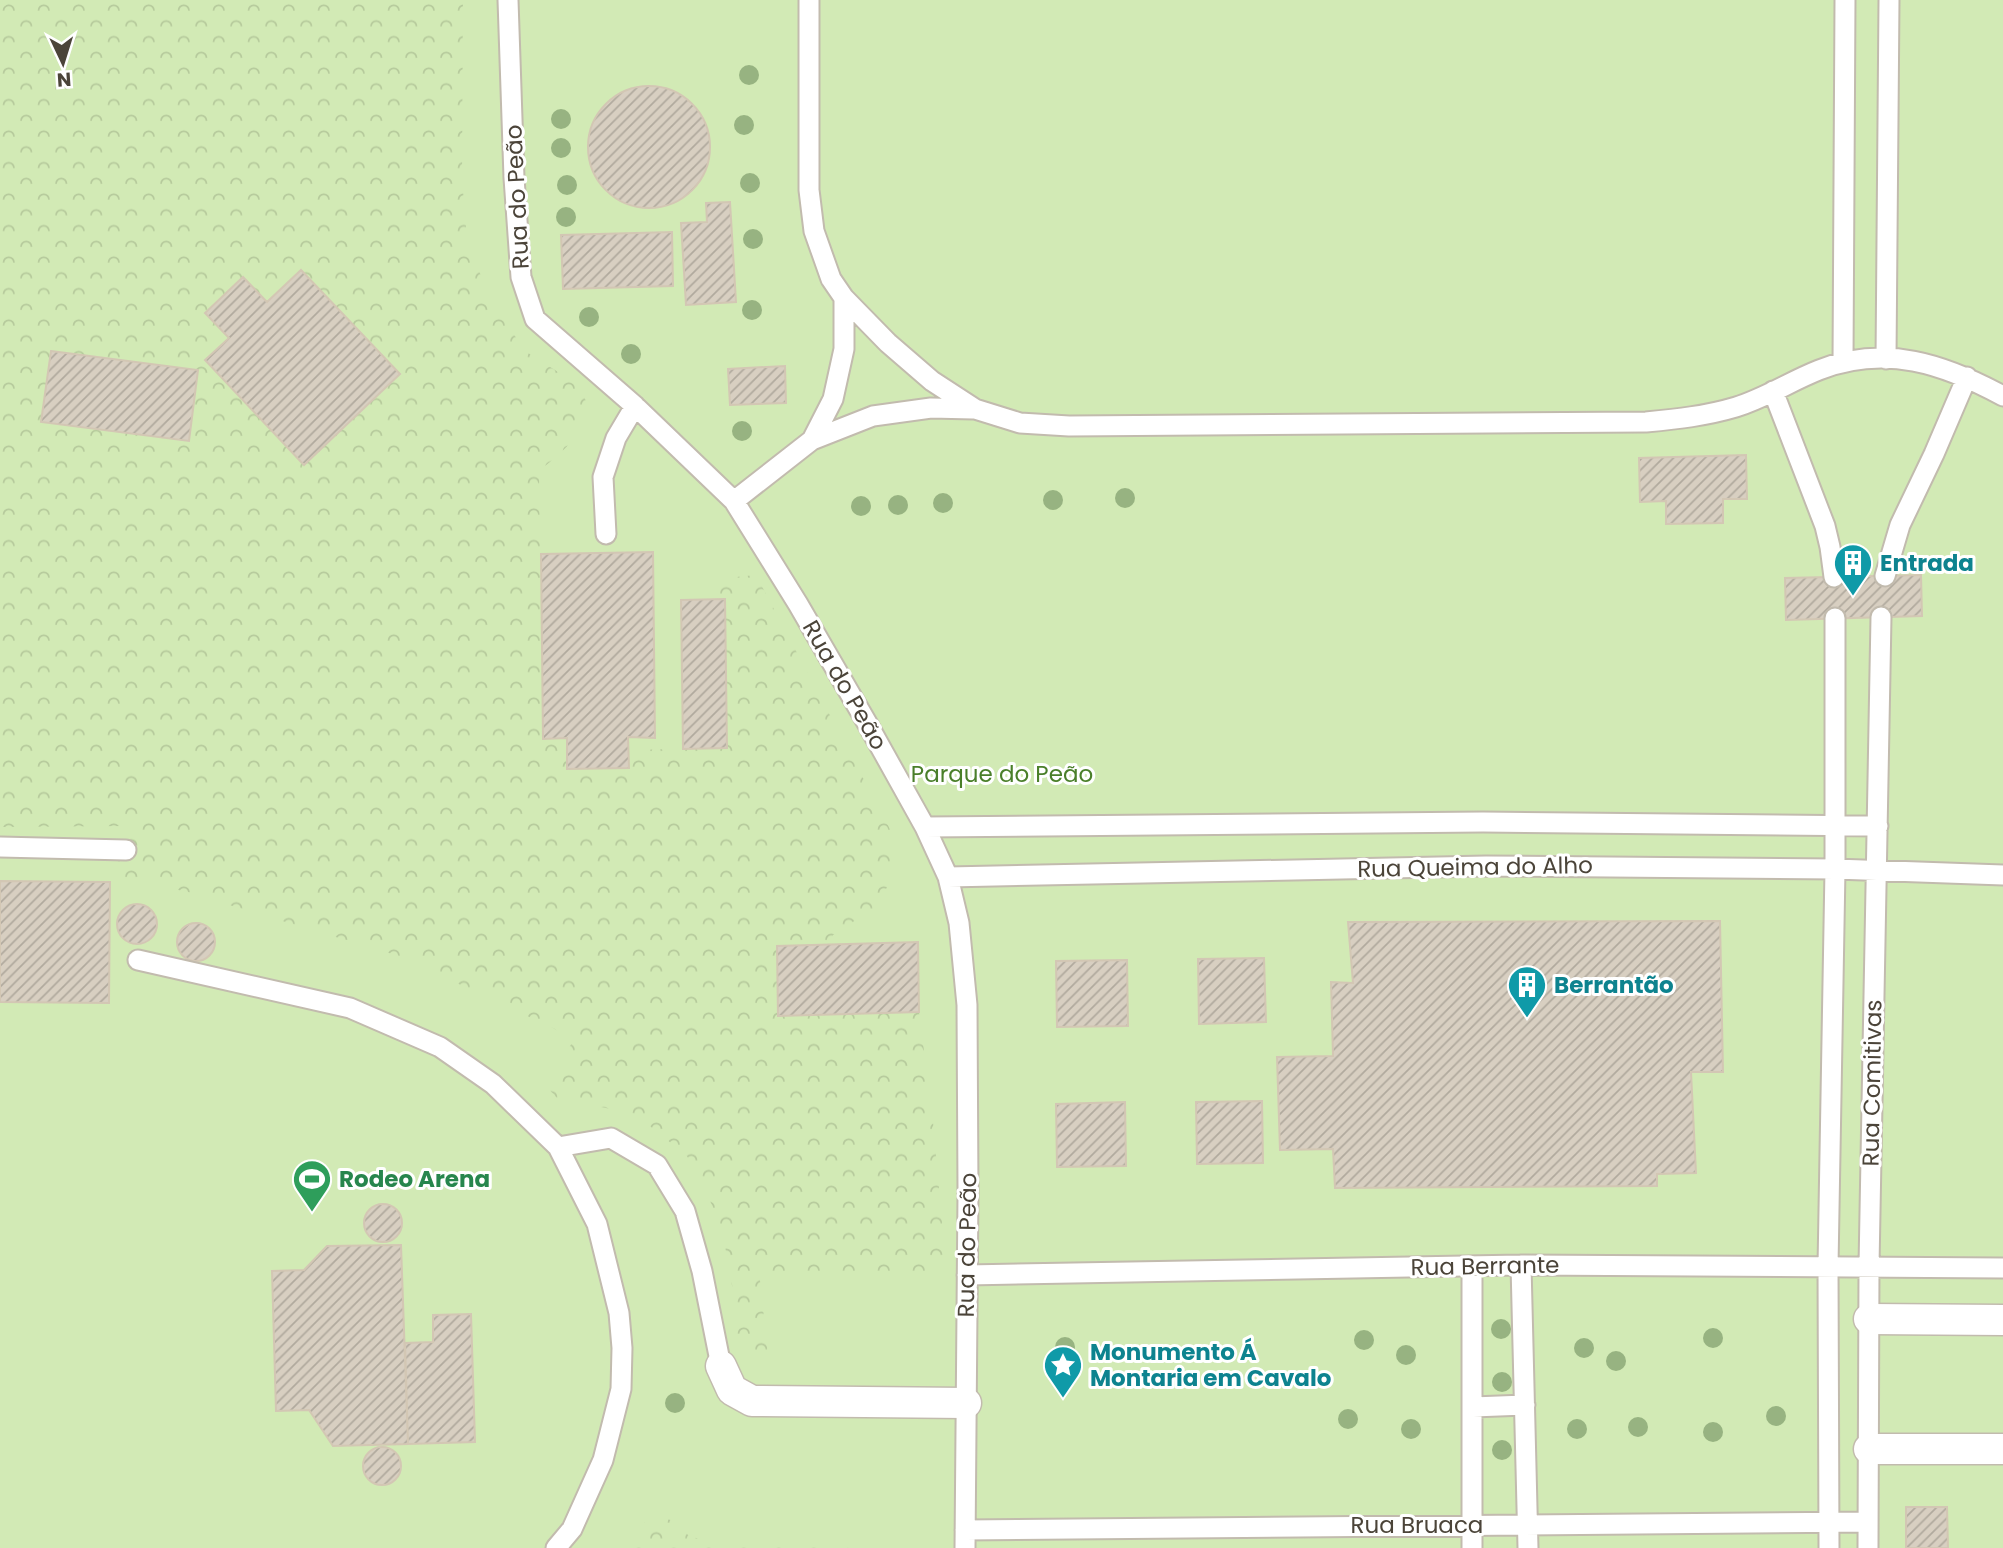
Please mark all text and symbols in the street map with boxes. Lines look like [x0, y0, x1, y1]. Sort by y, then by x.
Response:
north arrow [28, 28, 98, 98]
text: N [56, 65, 72, 93]
street label: Rua do Peão [497, 124, 537, 270]
building icon: Entrada [1832, 542, 1874, 597]
place label: Entrada [1880, 547, 1974, 579]
street label: Rua do Peão [795, 614, 895, 756]
park label: Parque do Peão [911, 758, 1093, 790]
street label: Rua Queima do Alho [1357, 849, 1593, 885]
building icon: Berrantão [1506, 964, 1548, 1019]
place label: Berrantão [1554, 969, 1674, 1001]
street label: Rua Comitivas [1855, 999, 1889, 1167]
sports icon: Rodeo Arena [291, 1158, 333, 1213]
place label: Rodeo Arena [339, 1163, 490, 1195]
street label: Rua do Peão [950, 1172, 984, 1318]
street label: Rua Berrante [1410, 1249, 1560, 1283]
place label: Monumento Á Montaria em Cavalo [1090, 1336, 1331, 1394]
place icon: Monumento Á Montaria em Cavalo [1042, 1344, 1084, 1399]
street label: Rua Bruaca [1351, 1509, 1483, 1541]

